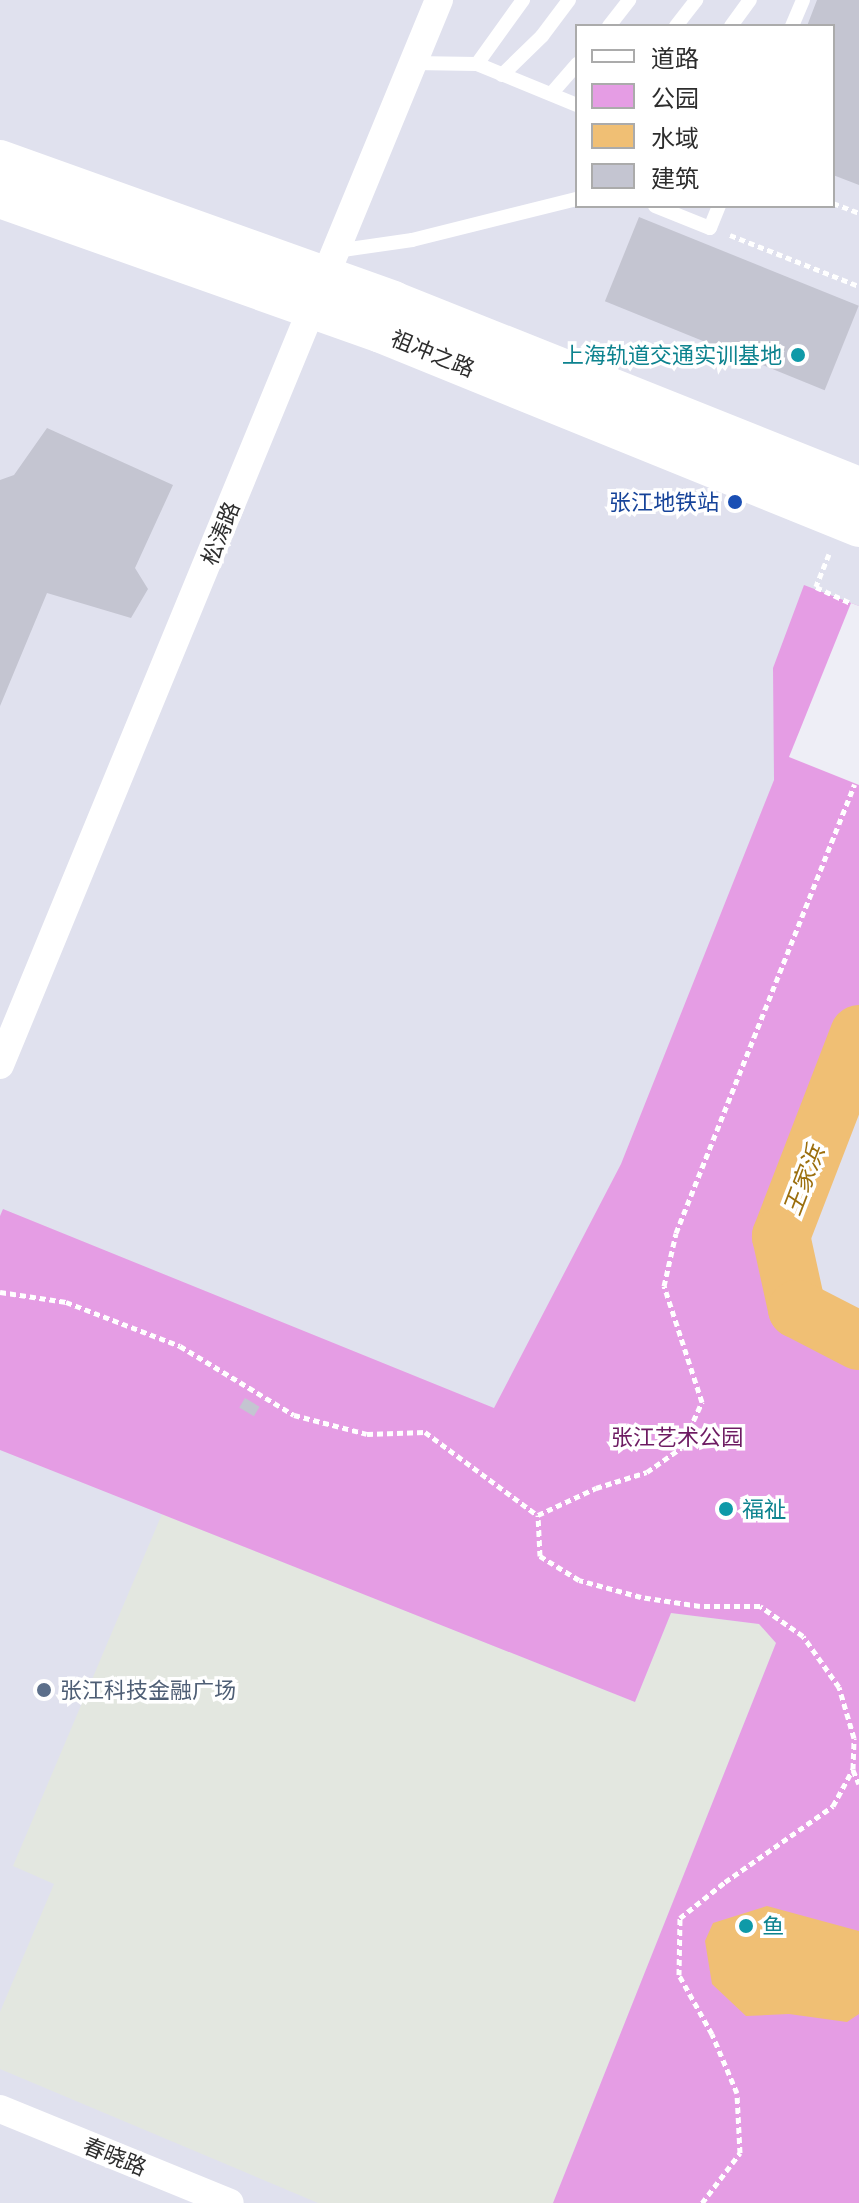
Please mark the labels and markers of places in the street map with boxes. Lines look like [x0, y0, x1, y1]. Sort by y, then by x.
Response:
place label: 上海轨道交通实训基地 [562, 342, 782, 368]
marker: 上海轨道交通实训基地 [789, 346, 807, 364]
place label: 张江地铁站 [609, 489, 719, 515]
marker: 张江地铁站 [726, 493, 744, 511]
place label: 福祉 [742, 1496, 786, 1522]
marker: 福祉 [717, 1500, 735, 1518]
place label: 张江科技金融广场 [60, 1677, 236, 1703]
marker: 张江科技金融广场 [35, 1681, 53, 1699]
place label: 鱼 [762, 1913, 784, 1939]
marker: 鱼 [737, 1917, 755, 1935]

